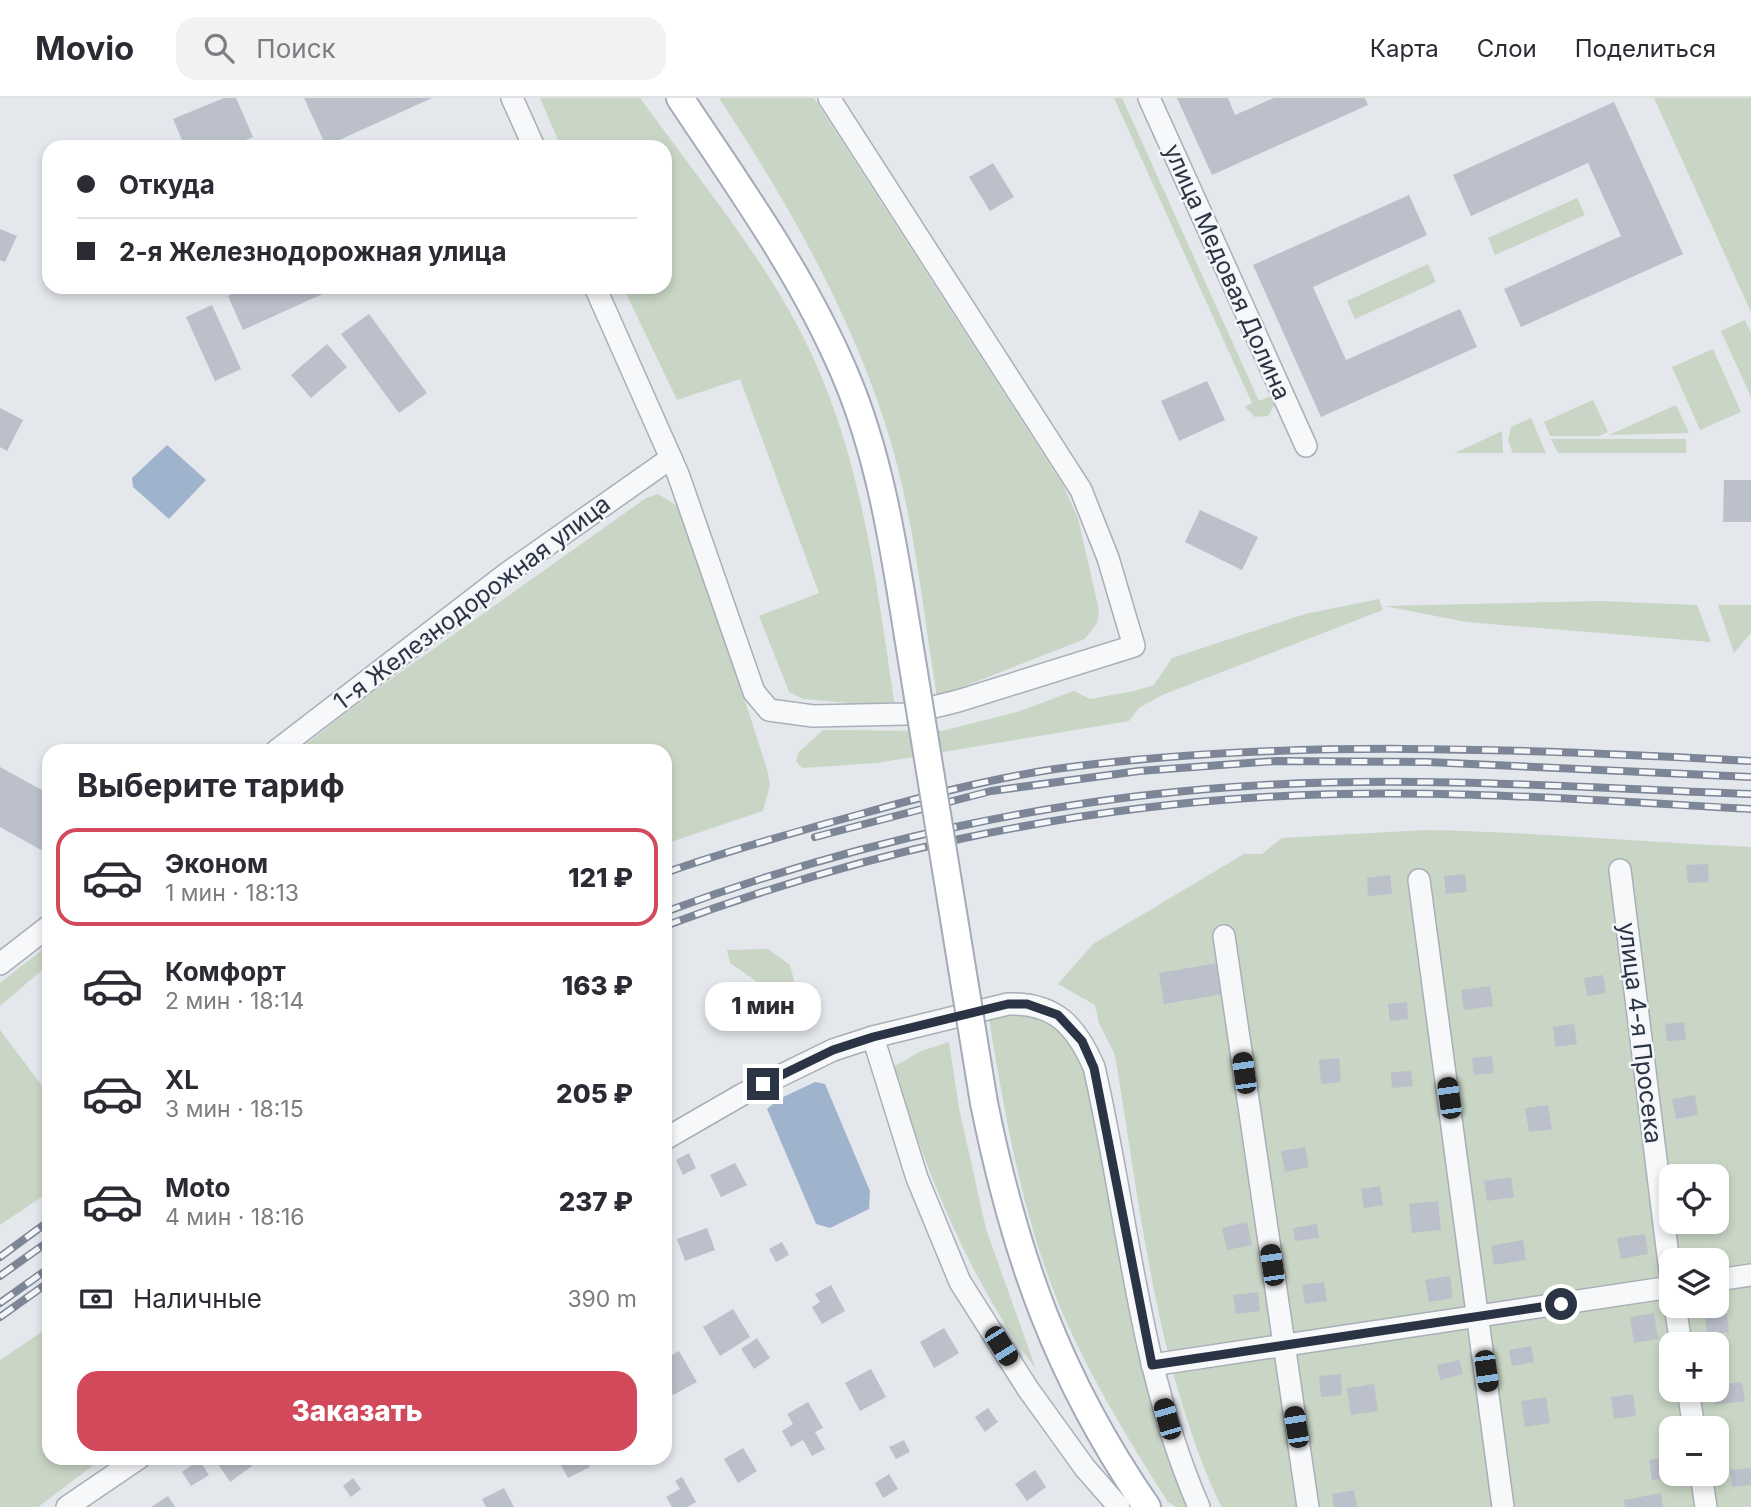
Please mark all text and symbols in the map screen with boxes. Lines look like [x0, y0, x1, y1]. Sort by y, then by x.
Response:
search box [176, 17, 666, 80]
text: Movio [35, 28, 134, 68]
icon: search [200, 29, 238, 67]
text: Поиск [256, 33, 336, 64]
text: Карта [1370, 34, 1439, 63]
text: Слои [1477, 34, 1537, 63]
text: Поделиться [1575, 34, 1716, 63]
street label: улица Медовая Долина [1158, 139, 1297, 404]
text: Откуда [119, 169, 215, 200]
text: 2-я Железнодорожная улица [119, 236, 507, 267]
street label: 1-я Железнодорожная улица [328, 489, 616, 716]
text: Выберите тариф [77, 766, 345, 805]
icon: car [81, 846, 144, 909]
text: Эконом [165, 848, 268, 879]
text: 121 ₽ [568, 862, 633, 893]
text: 1 мин · 18:13 [165, 879, 299, 907]
street label: улица 4-я Просека [1613, 921, 1668, 1145]
icon: car [81, 954, 144, 1017]
text: Комфорт [165, 956, 286, 987]
text: 163 ₽ [562, 970, 633, 1001]
callout: 1 мин [705, 982, 821, 1032]
text: 2 мин · 18:14 [165, 987, 304, 1015]
text: 1 мин [731, 992, 795, 1020]
car [1231, 1051, 1258, 1095]
icon: car [81, 1062, 144, 1125]
text: XL [165, 1064, 199, 1095]
route end [747, 1068, 779, 1100]
car [1436, 1076, 1463, 1120]
text: 205 ₽ [556, 1078, 633, 1109]
text: 3 мин · 18:15 [165, 1095, 304, 1123]
map controls [1659, 1164, 1729, 1486]
button: locate [1659, 1164, 1729, 1234]
icon: car [81, 1170, 144, 1233]
text: Moto [165, 1172, 230, 1203]
text: 237 ₽ [559, 1186, 633, 1217]
text: 4 мин · 18:16 [165, 1203, 305, 1231]
car [1259, 1243, 1286, 1287]
button: layers [1659, 1248, 1729, 1318]
icon: cash [77, 1280, 115, 1318]
text: Наличные [133, 1283, 262, 1314]
text: 390 m [567, 1285, 637, 1313]
route start [1545, 1288, 1577, 1320]
car [981, 1323, 1022, 1369]
button: + [1659, 1332, 1729, 1402]
car [1473, 1349, 1500, 1393]
button: Заказать [77, 1371, 637, 1451]
car [1152, 1396, 1183, 1442]
car [1283, 1405, 1310, 1449]
button: − [1659, 1416, 1729, 1486]

